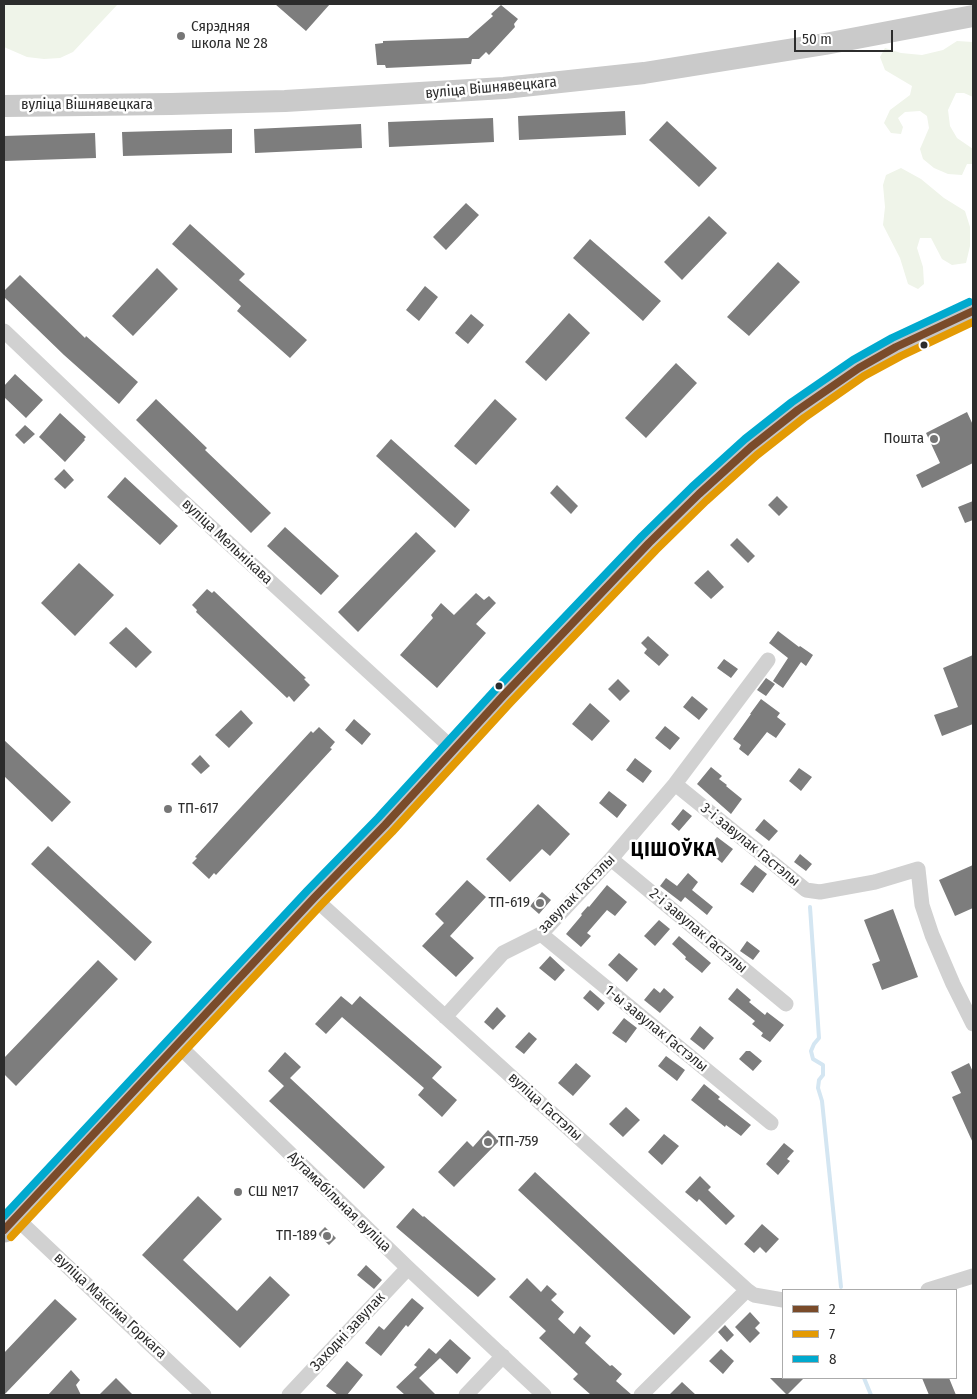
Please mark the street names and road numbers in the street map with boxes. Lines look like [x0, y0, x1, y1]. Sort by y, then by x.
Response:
street label: вуліца Вішнявецкага [425, 73, 557, 103]
street label: вуліца Вішнявецкага [21, 96, 153, 114]
street label: вуліца Мельнікава [178, 495, 276, 589]
street label: 3-і завулак Гастэлы [697, 800, 803, 890]
street label: завулак Гастэлы [535, 851, 619, 937]
street label: 2-і завулак Гастэлы [645, 885, 751, 977]
street label: 1-ы завулак Гастэлы [601, 982, 711, 1076]
street label: вуліца Гастэлы [504, 1069, 586, 1145]
street label: Аўтамабільная вуліца [283, 1148, 395, 1256]
street label: вуліца Максіма Горкага [50, 1249, 170, 1363]
street label: Заходні завулак [307, 1289, 389, 1375]

